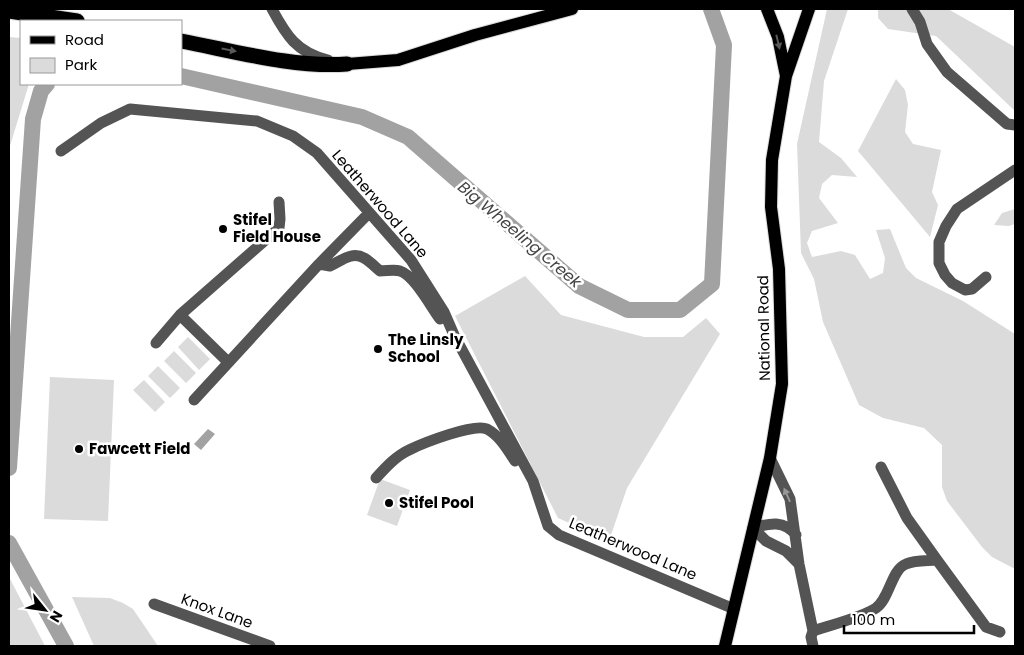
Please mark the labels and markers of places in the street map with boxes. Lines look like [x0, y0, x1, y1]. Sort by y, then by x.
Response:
place label: Stifel Field House [233, 209, 321, 247]
marker: Stifel Field House [217, 223, 229, 235]
place label: The Linsly School [388, 329, 464, 367]
marker: The Linsly School [372, 343, 384, 355]
place label: Fawcett Field [89, 438, 191, 459]
marker: Fawcett Field [73, 443, 85, 455]
place label: Stifel Pool [399, 492, 474, 513]
marker: Stifel Pool [383, 497, 395, 509]

